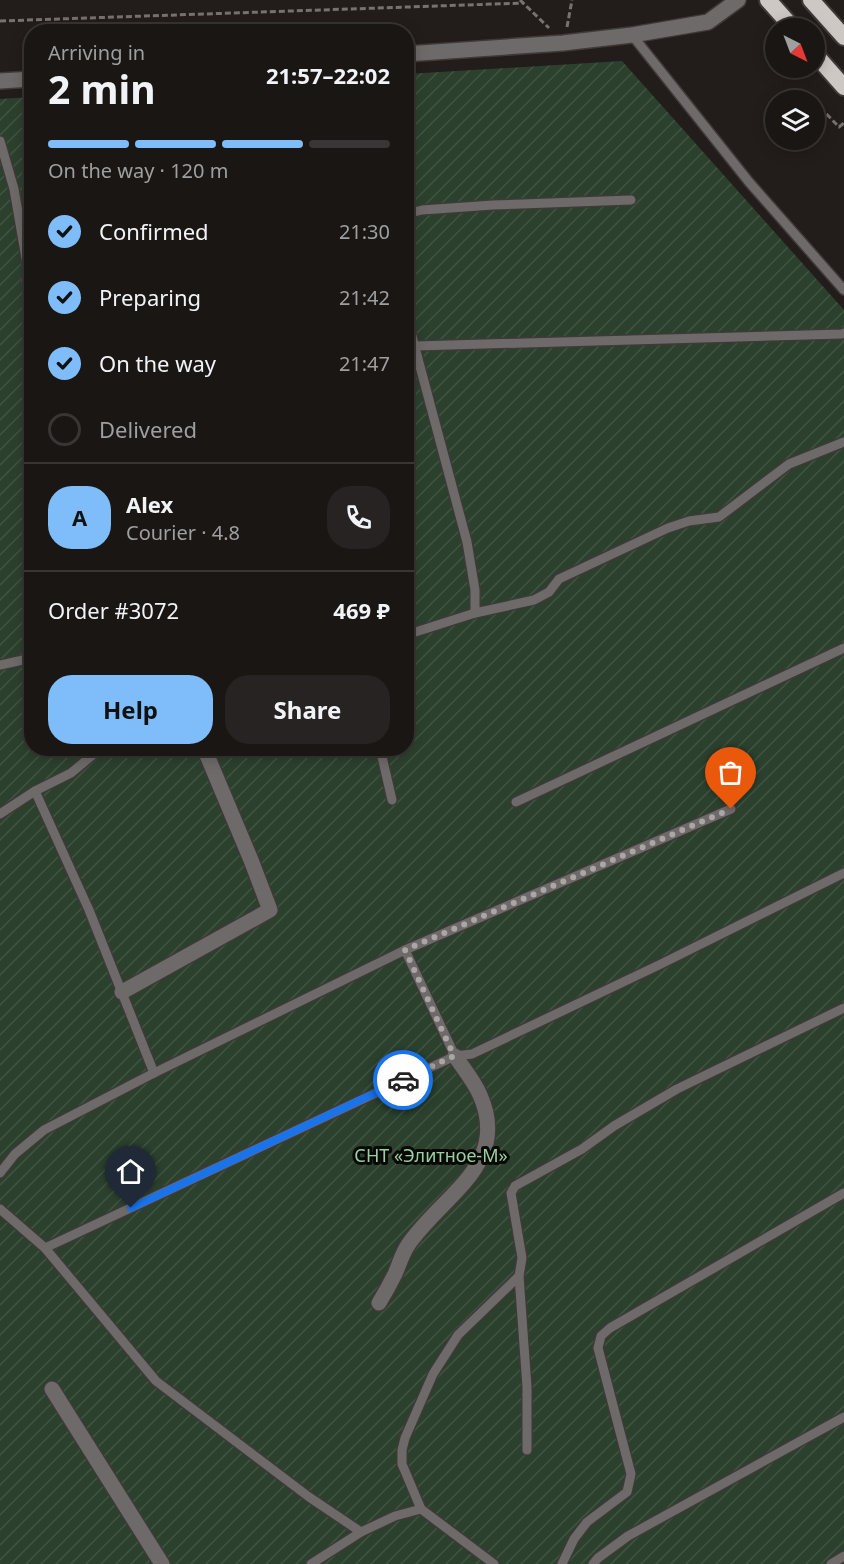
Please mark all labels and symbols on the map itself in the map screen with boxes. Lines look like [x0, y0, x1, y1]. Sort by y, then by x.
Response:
north arrow [765, 18, 825, 78]
pin [705, 747, 756, 809]
courier [373, 1050, 433, 1110]
park label: СНТ «Элитное-М» [354, 1143, 508, 1167]
pin [105, 1146, 156, 1208]

